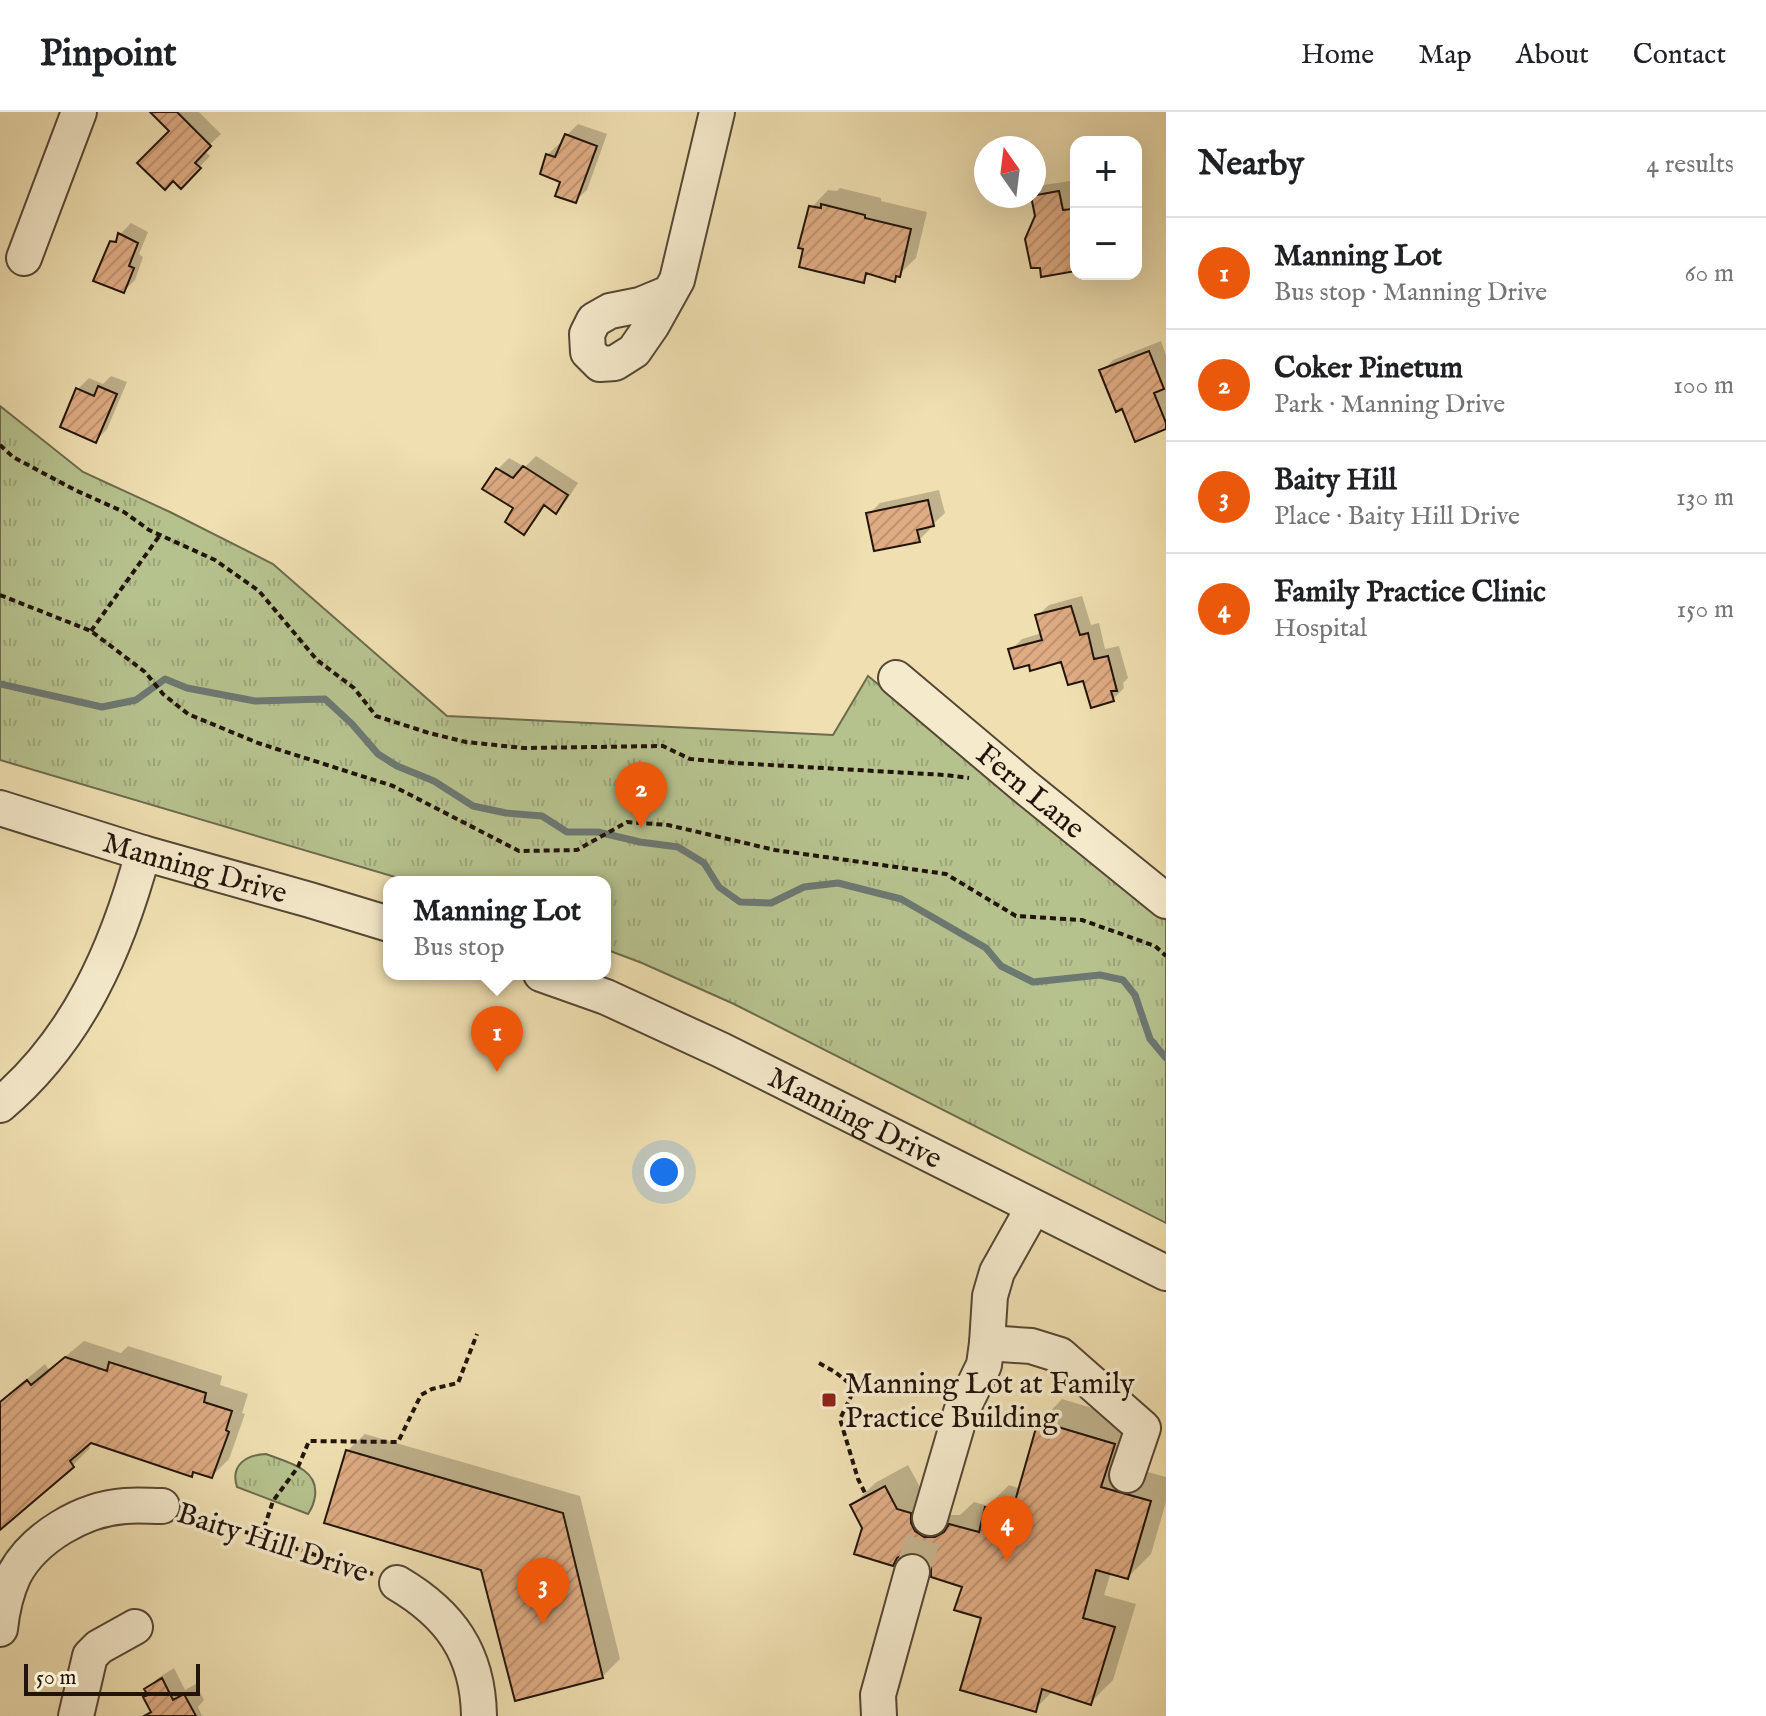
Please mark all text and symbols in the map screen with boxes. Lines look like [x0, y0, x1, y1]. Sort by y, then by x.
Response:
text: Pinpoint [40, 31, 177, 79]
text: Home [1301, 38, 1374, 73]
text: Map [1418, 38, 1472, 73]
text: About [1516, 38, 1589, 73]
text: Contact [1633, 38, 1726, 73]
north arrow [974, 136, 1046, 208]
map controls [1070, 136, 1142, 280]
button: + [1070, 136, 1142, 208]
text: Nearby [1198, 143, 1304, 186]
text: 4 results [1646, 148, 1734, 181]
button: − [1070, 208, 1142, 280]
text: Manning Lot [1274, 238, 1442, 276]
text: 1 [1219, 257, 1229, 290]
text: 60 m [1685, 257, 1734, 290]
text: Bus stop · Manning Drive [1274, 276, 1547, 309]
text: Coker Pinetum [1274, 350, 1463, 388]
text: 2 [1218, 369, 1230, 402]
text: 100 m [1673, 369, 1734, 402]
text: Park · Manning Drive [1274, 388, 1505, 421]
text: Baity Hill [1274, 462, 1397, 500]
text: 3 [1219, 481, 1229, 514]
text: 130 m [1676, 481, 1734, 514]
text: Place · Baity Hill Drive [1274, 500, 1520, 533]
text: Family Practice Clinic [1274, 574, 1546, 612]
text: 4 [1218, 593, 1230, 626]
text: 150 m [1676, 593, 1734, 626]
text: Hospital [1274, 612, 1367, 645]
street label: Fern Lane [967, 736, 1092, 849]
pin: 2 [615, 762, 667, 828]
street label: Manning Drive [98, 825, 291, 914]
popup [383, 876, 611, 980]
text: Manning Lot [413, 893, 581, 931]
text: Bus stop [413, 931, 505, 964]
pin: 1 [471, 1006, 523, 1072]
street label: Manning Drive [761, 1060, 948, 1179]
your location [644, 1152, 684, 1192]
place label: Manning Lot at Family Practice Building [845, 1366, 1135, 1438]
marker: Manning Lot at Family Practice Building [820, 1391, 838, 1409]
street label: Baity Hill Drive [172, 1495, 373, 1593]
pin: 4 [981, 1496, 1033, 1562]
pin: 3 [517, 1558, 569, 1624]
scale bar [24, 1660, 200, 1696]
text: 50 m [36, 1664, 77, 1692]

